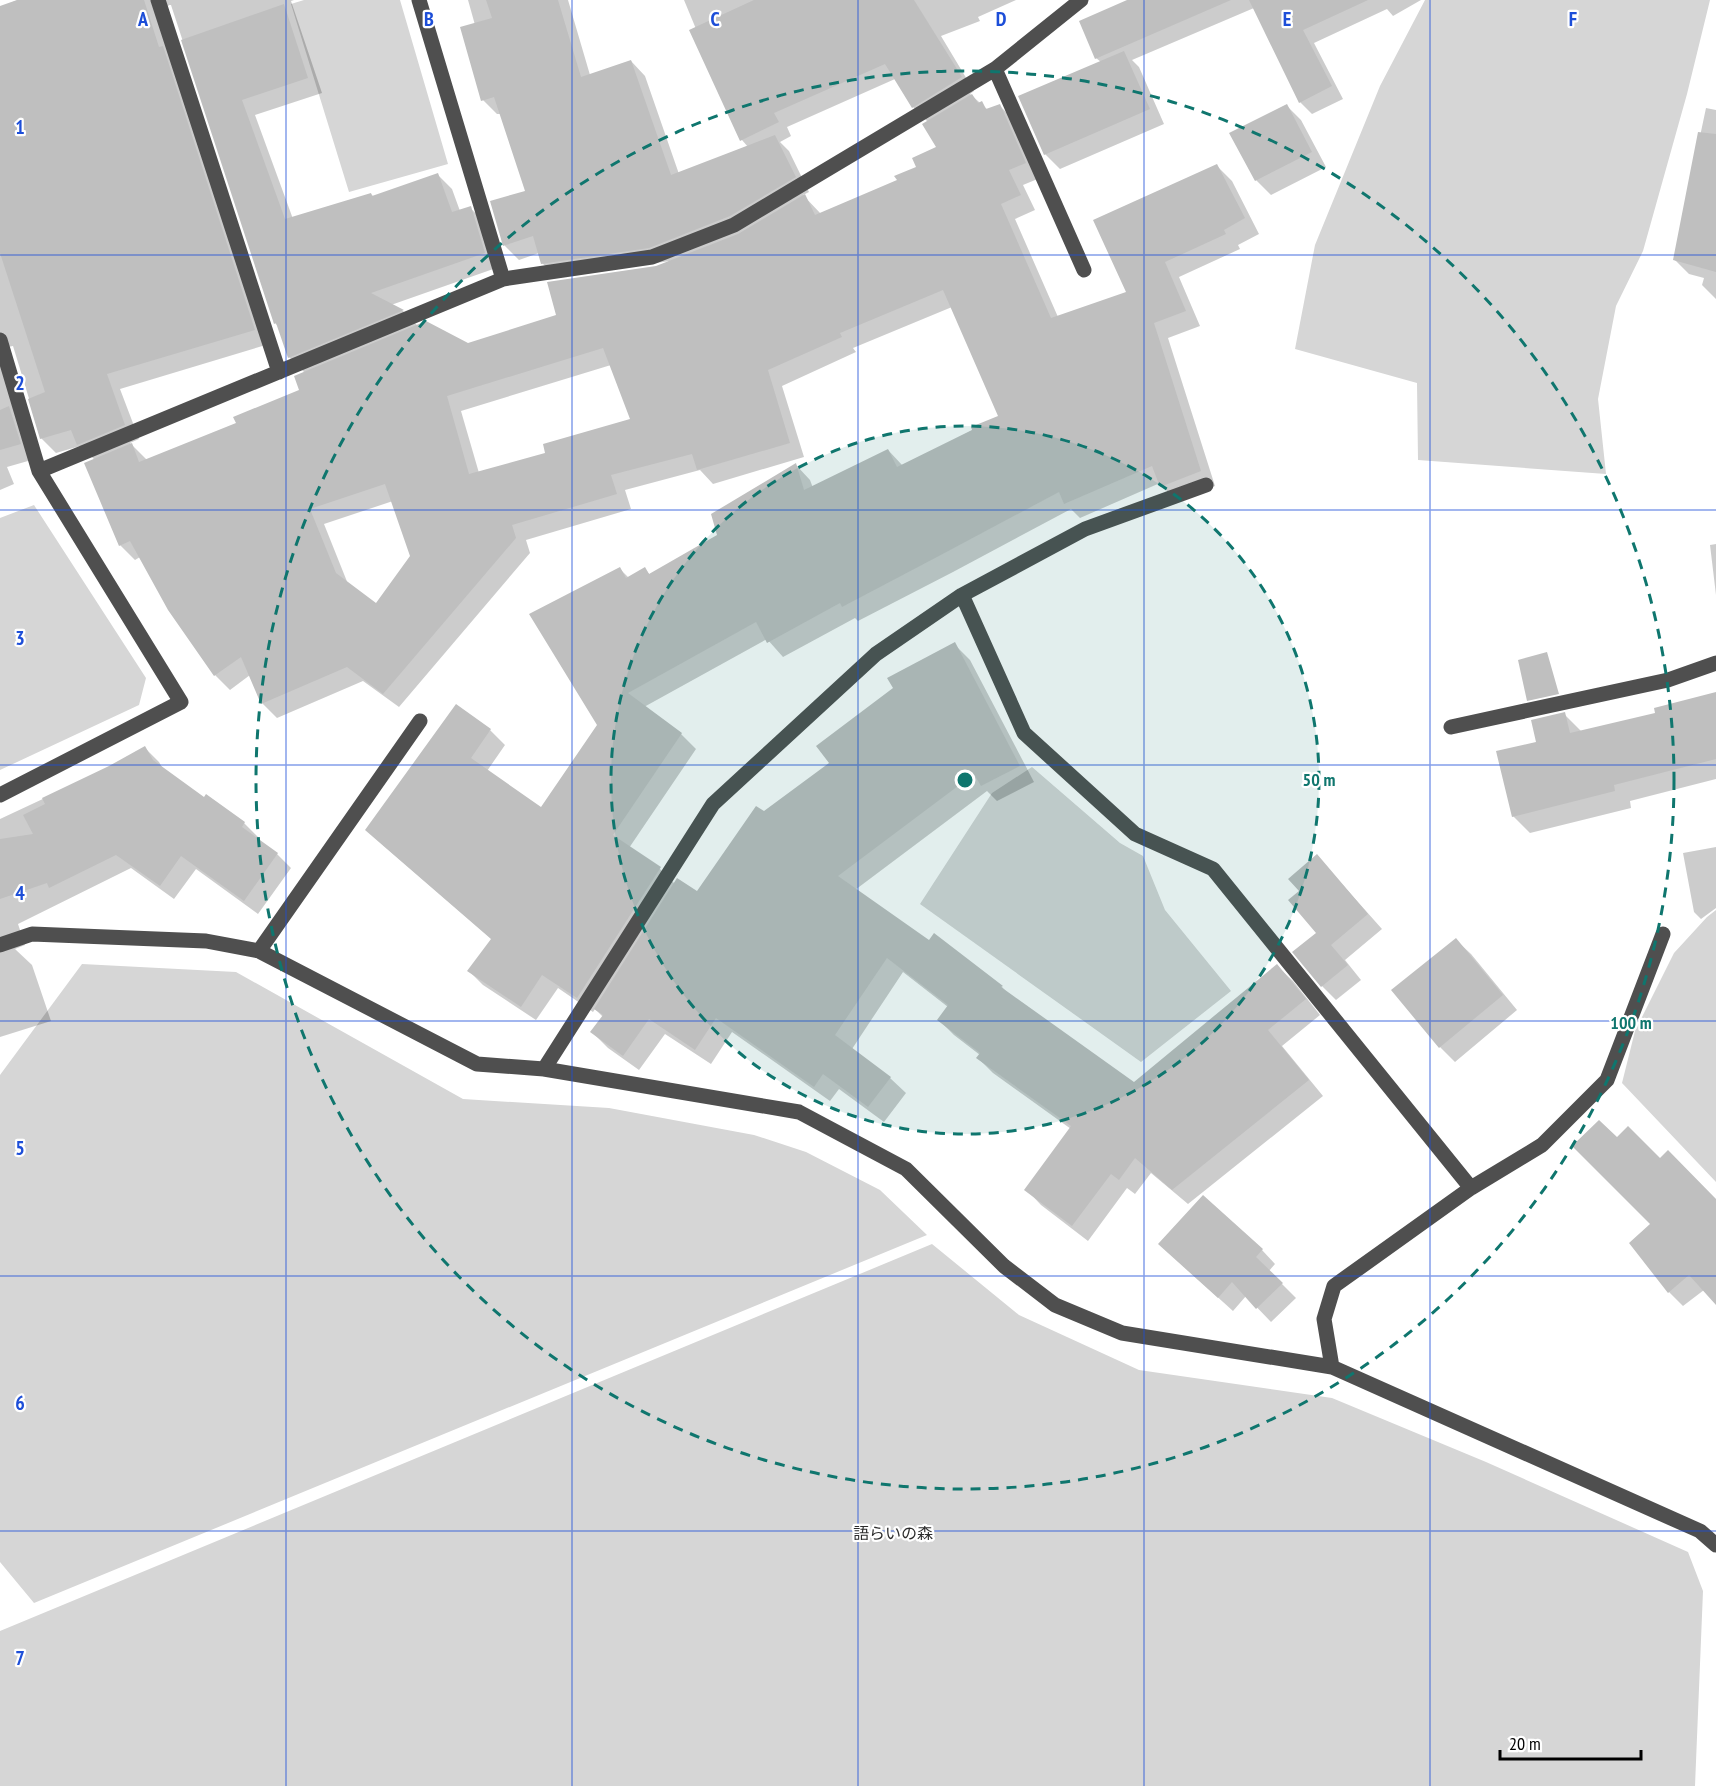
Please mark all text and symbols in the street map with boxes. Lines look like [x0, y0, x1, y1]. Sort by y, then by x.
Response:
text: A [137, 6, 149, 32]
text: B [424, 6, 434, 32]
text: C [710, 6, 720, 32]
text: D [996, 6, 1007, 32]
text: E [1283, 6, 1291, 32]
text: F [1569, 6, 1577, 32]
text: 1 [15, 114, 25, 140]
text: 2 [15, 370, 25, 396]
text: 3 [15, 625, 25, 651]
text: 50 m [1303, 768, 1335, 791]
centre of rings [955, 770, 975, 790]
text: 4 [15, 880, 25, 906]
text: 100 m [1610, 1011, 1652, 1034]
text: 5 [15, 1135, 25, 1161]
text: 6 [15, 1390, 25, 1416]
park label: 語らいの森 [853, 1523, 933, 1543]
text: 7 [15, 1645, 25, 1671]
scale bar [1500, 1723, 1641, 1761]
text: 20 m [1509, 1732, 1541, 1755]

